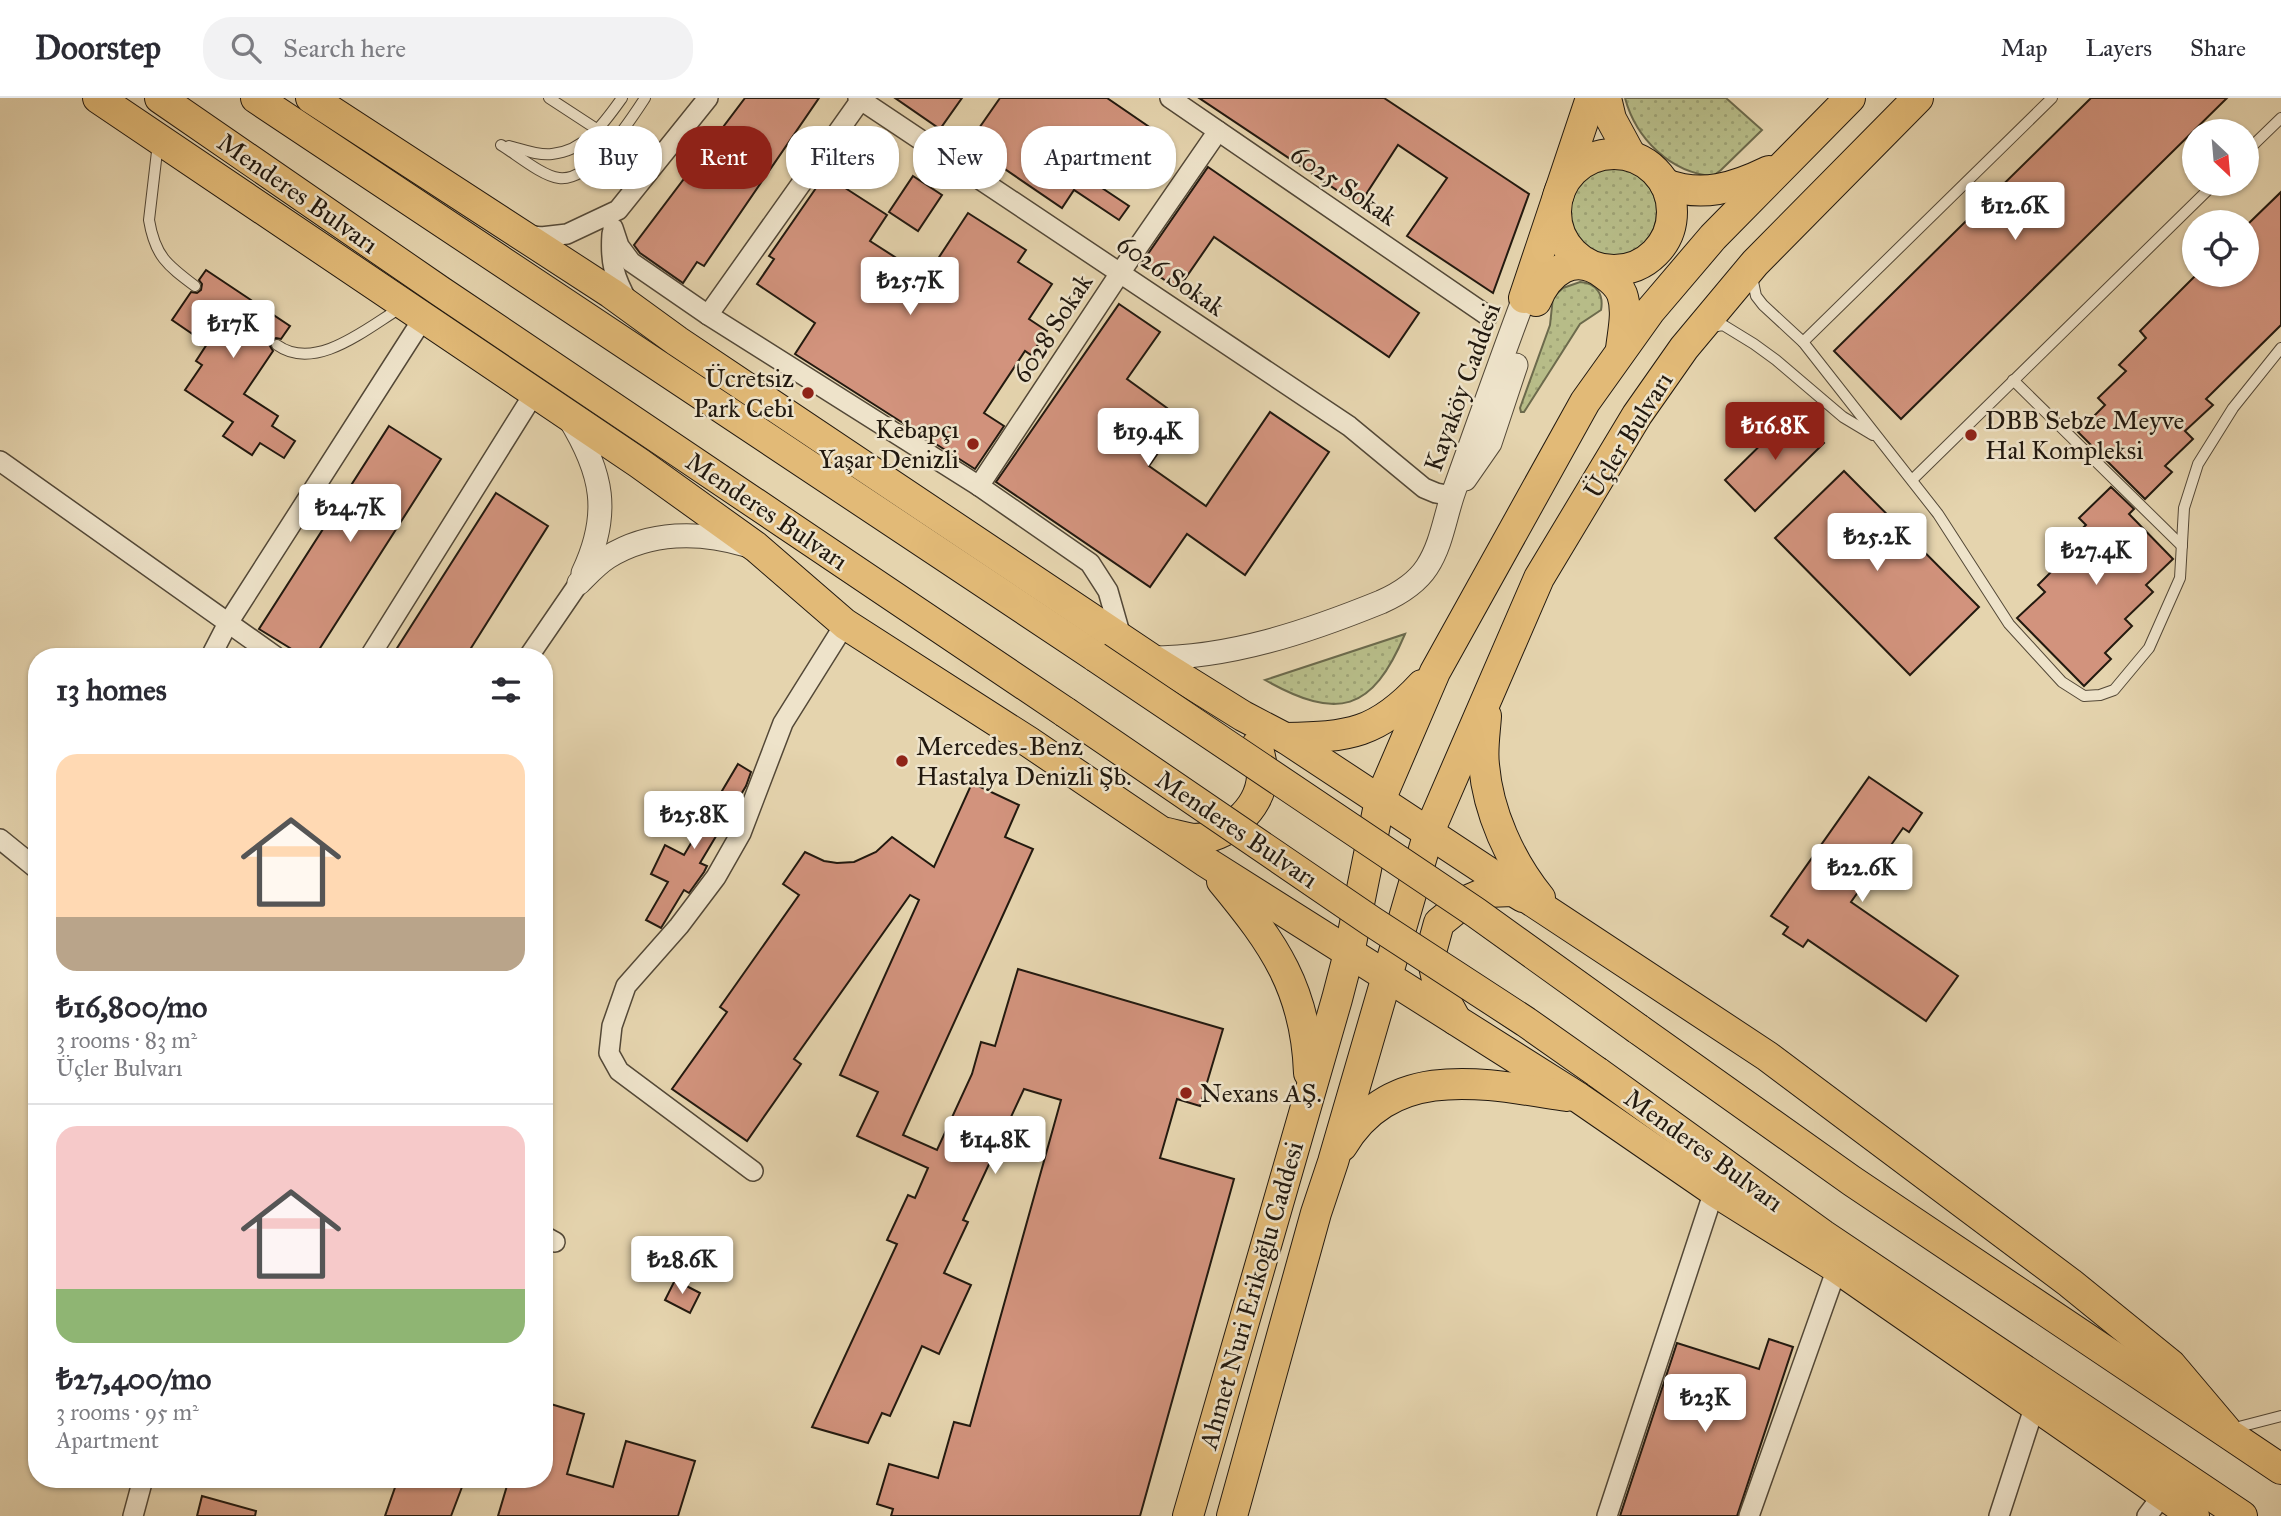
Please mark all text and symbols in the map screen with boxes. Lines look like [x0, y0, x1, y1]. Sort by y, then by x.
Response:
search box [203, 17, 693, 80]
text: Doorstep [35, 28, 161, 68]
icon: search [227, 29, 265, 67]
text: Search here [283, 32, 406, 64]
text: Map [2001, 33, 2048, 63]
text: Layers [2086, 33, 2152, 63]
text: Share [2190, 33, 2246, 63]
north arrow [2182, 119, 2259, 196]
map controls [2182, 119, 2259, 287]
street label: Menderes Bulvarı [211, 126, 385, 260]
chip: Buy [574, 126, 662, 189]
chip: Rent [676, 126, 772, 189]
chip: Filters [786, 126, 899, 189]
chip: New [913, 126, 1007, 189]
chip: Apartment [1021, 126, 1176, 189]
street label: 6025 Sokak [1284, 138, 1404, 233]
pin: ₺12.6K [1958, 183, 2072, 242]
text: ₺12.6K [1982, 191, 2048, 219]
button: locate [2182, 210, 2259, 287]
street label: 6026 Sokak [1111, 227, 1232, 323]
pin: ₺25.7K [853, 258, 967, 317]
text: ₺25.7K [877, 266, 943, 294]
street label: 6028 Sokak [1005, 267, 1100, 389]
street label: Kayaköy Caddesi [1417, 298, 1507, 476]
pin: ₺17K [192, 300, 274, 360]
text: ₺17K [208, 309, 258, 337]
place label: Ücretsiz Park Cebi [693, 362, 794, 424]
street label: Üçler Bulvarı [1577, 366, 1679, 504]
marker: Ücretsiz Park Cebi [800, 385, 816, 401]
pin: ₺16.8K [1718, 402, 1832, 462]
place label: DBB Sebze Meyve Hal Kompleksi [1985, 404, 2184, 466]
pin: ₺19.4K [1091, 408, 1205, 468]
text: ₺16.8K [1741, 411, 1809, 439]
place label: Kebapçı Yaşar Denizli [819, 413, 959, 475]
text: ₺19.4K [1114, 417, 1182, 445]
marker: DBB Sebze Meyve Hal Kompleksi [1963, 427, 1979, 443]
marker: Kebapçı Yaşar Denizli [965, 436, 981, 452]
street label: Menderes Bulvarı [680, 445, 854, 577]
pin: ₺24.7K [293, 484, 407, 544]
text: ₺24.7K [315, 493, 385, 521]
pin: ₺25.2K [1820, 514, 1934, 573]
text: ₺25.2K [1844, 522, 1910, 550]
pin: ₺27.4K [2039, 528, 2153, 587]
text: ₺27.4K [2061, 536, 2131, 564]
icon: filters [487, 671, 525, 709]
text: 13 homes [56, 672, 167, 708]
place label: Mercedes-Benz Hastalya Denizli Şb. [916, 730, 1132, 792]
marker: Mercedes-Benz Hastalya Denizli Şb. [894, 753, 910, 769]
street label: Menderes Bulvarı [1150, 763, 1324, 895]
pin: ₺25.8K [637, 792, 751, 851]
icon: home [228, 799, 354, 925]
text: ₺25.8K [660, 800, 728, 828]
pin: ₺22.6K [1805, 844, 1919, 904]
text: ₺22.6K [1827, 853, 1897, 881]
text: ₺16,800/mo [56, 989, 207, 1025]
text: 3 rooms · 83 m² [56, 1026, 197, 1054]
text: Üçler Bulvarı [56, 1054, 182, 1082]
place label: Nexans AŞ. [1200, 1077, 1322, 1109]
street label: Menderes Bulvarı [1618, 1082, 1790, 1218]
marker: Nexans AŞ. [1178, 1085, 1194, 1101]
pin: ₺14.8K [938, 1116, 1052, 1176]
text: ₺14.8K [961, 1125, 1029, 1153]
street label: Ahmet Nuri Erikoğlu Caddesi [1191, 1137, 1310, 1454]
icon: home [228, 1171, 354, 1297]
pin: ₺28.6K [625, 1236, 739, 1296]
text: ₺28.6K [647, 1245, 717, 1273]
text: ₺27,400/mo [56, 1361, 211, 1397]
pin: ₺23K [1664, 1374, 1746, 1434]
text: ₺23K [1680, 1383, 1730, 1411]
text: 3 rooms · 95 m² [56, 1398, 199, 1426]
text: Apartment [56, 1426, 159, 1454]

